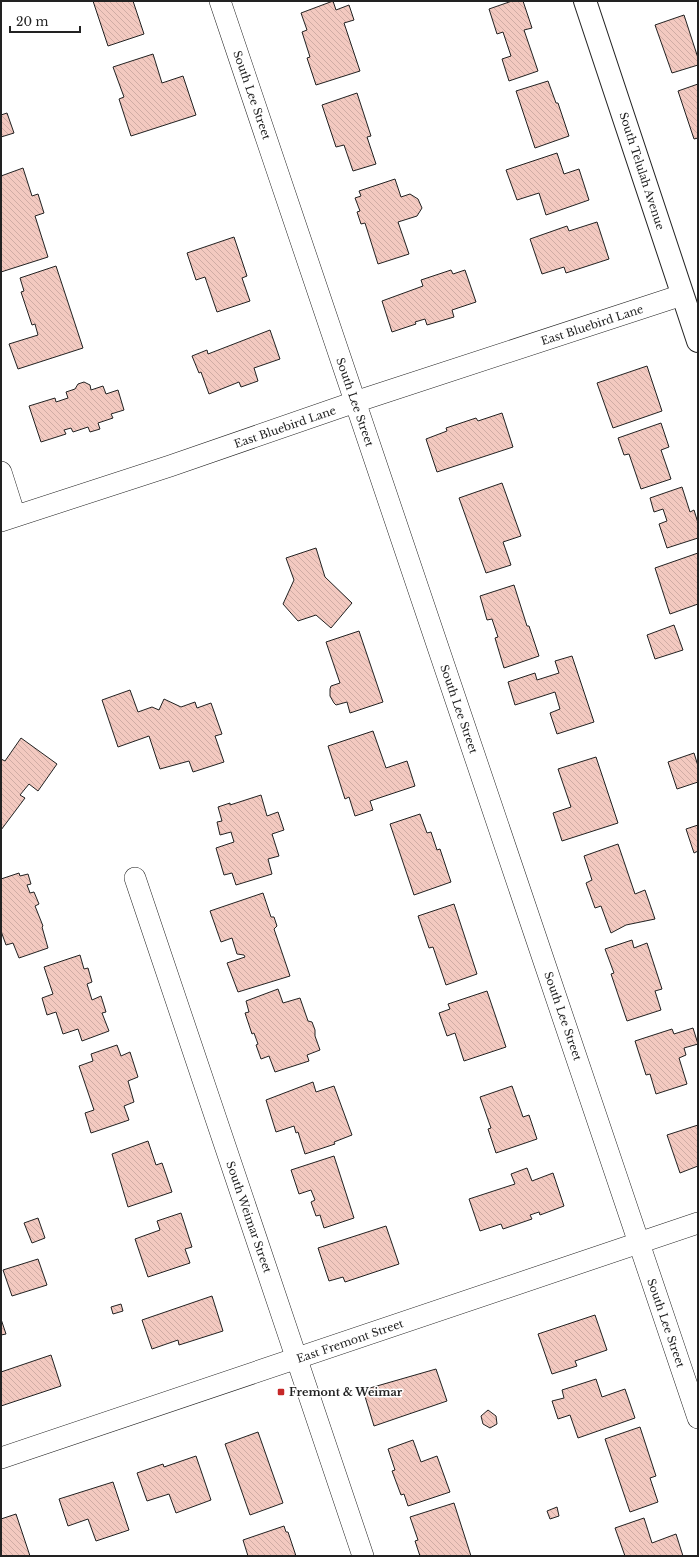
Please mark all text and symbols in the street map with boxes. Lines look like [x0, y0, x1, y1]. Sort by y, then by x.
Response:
scale bar [10, 8, 80, 34]
text: 20 m [16, 14, 48, 29]
street label: South Lee Street [230, 49, 274, 142]
street label: South Telulah Avenue [616, 110, 668, 232]
street label: East Bluebird Lane [539, 302, 645, 348]
street label: South Lee Street [333, 356, 377, 449]
street label: East Bluebird Lane [232, 403, 338, 451]
street label: South Lee Street [437, 663, 481, 756]
street label: South Lee Street [541, 970, 585, 1063]
street label: South Weimar Street [223, 1159, 275, 1276]
street label: South Lee Street [644, 1277, 688, 1370]
street label: East Fremont Street [295, 1316, 406, 1366]
place label: Fremont & Weimar [289, 1385, 403, 1399]
marker: Fremont & Weimar [276, 1387, 286, 1397]

